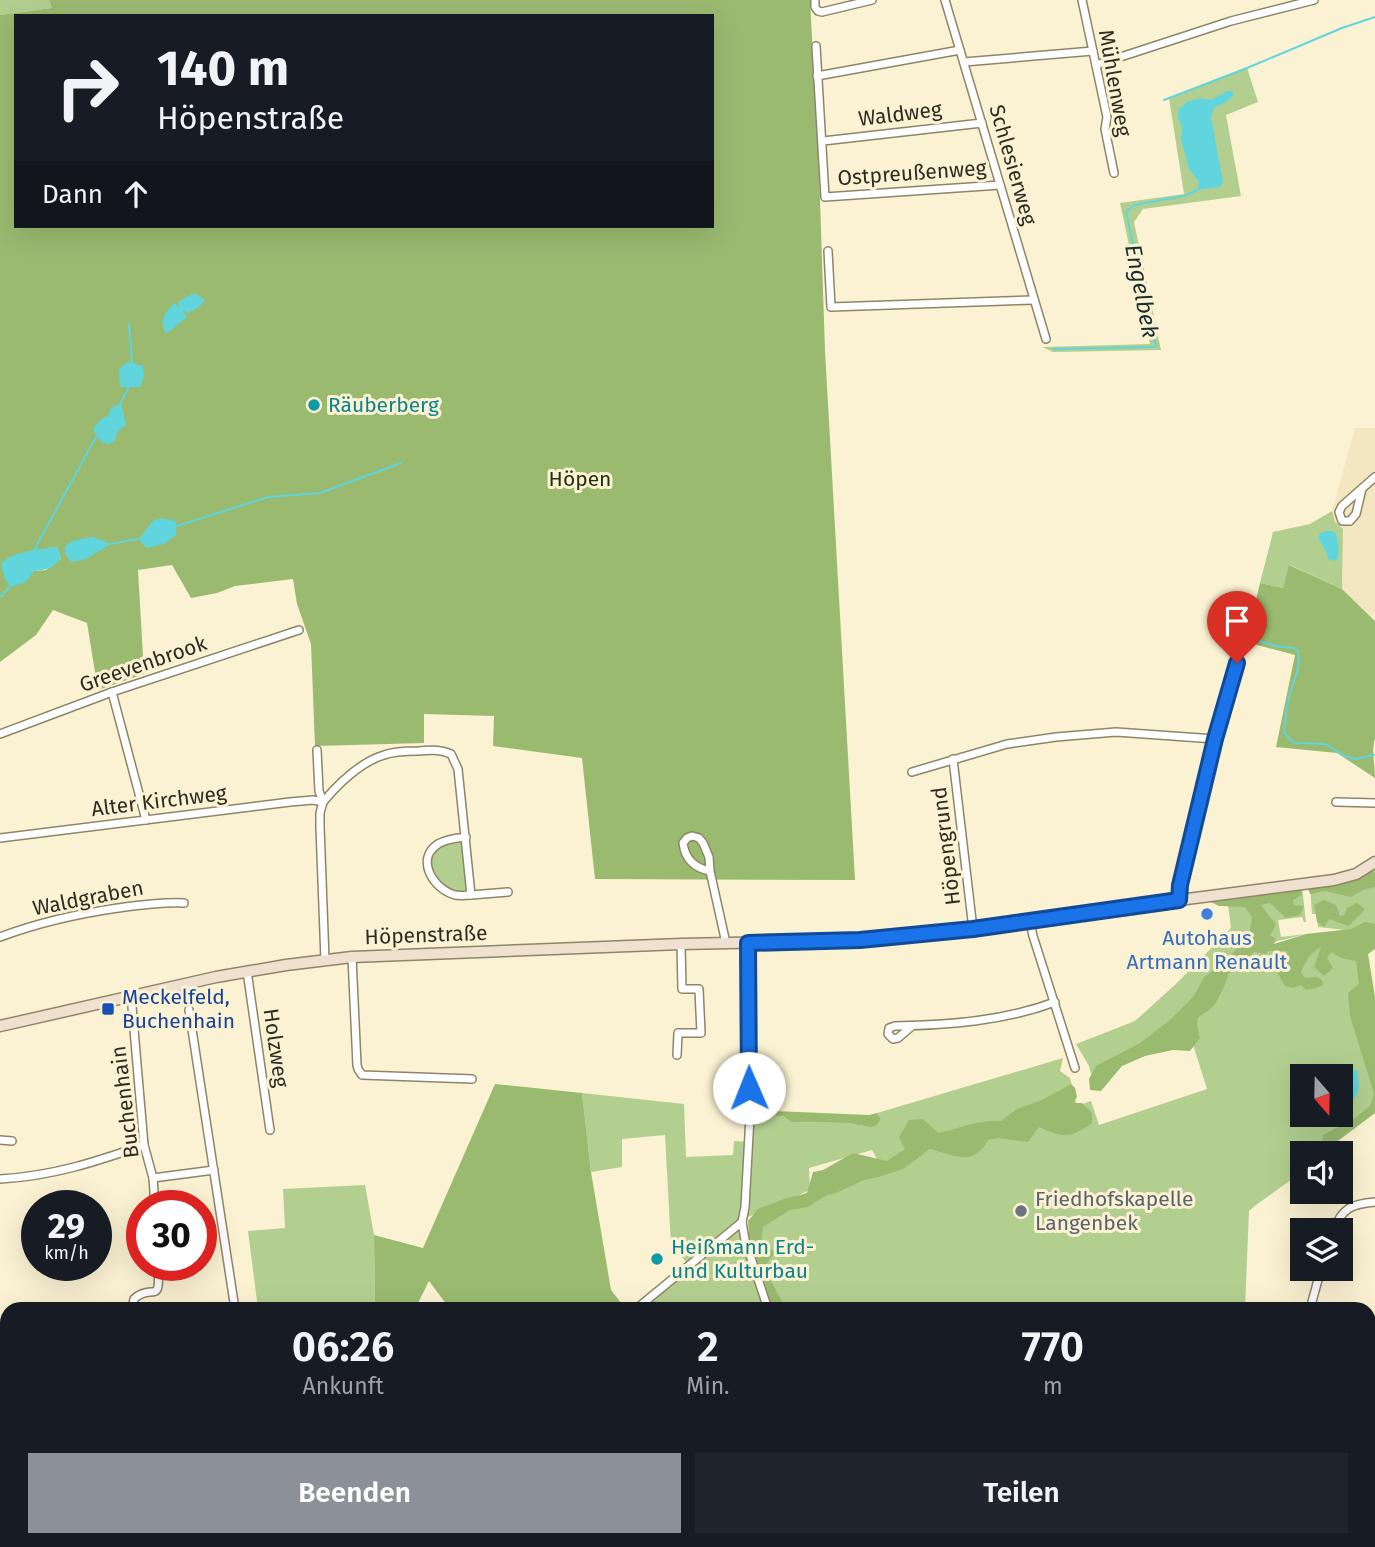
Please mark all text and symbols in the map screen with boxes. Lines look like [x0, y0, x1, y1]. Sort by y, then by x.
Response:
street label: Mühlenweg [1093, 28, 1137, 139]
text: 140 m [157, 39, 289, 98]
icon: right [42, 42, 133, 133]
street label: Waldweg [857, 96, 943, 132]
text: Höpenstraße [157, 99, 344, 137]
street label: Schlesierweg [983, 102, 1043, 228]
street label: Ostpreußenweg [837, 155, 987, 191]
icon: ahead [117, 175, 155, 213]
text: Dann [42, 179, 103, 210]
water label: Engelbek [1119, 242, 1165, 340]
place label: Räuberberg [328, 392, 439, 418]
marker: Räuberberg [306, 397, 322, 413]
park label: Höpen [549, 466, 611, 492]
pin [1207, 591, 1267, 663]
icon: arrive [1218, 602, 1256, 640]
street label: Greevenbrook [76, 630, 210, 698]
street label: Alter Kirchweg [90, 780, 228, 822]
street label: Höpengrund [926, 785, 966, 907]
street label: Waldgraben [30, 875, 146, 921]
marker: Autohaus Artmann Renault [1199, 906, 1215, 922]
street label: Höpenstraße [364, 920, 488, 950]
place label: Autohaus Artmann Renault [1127, 925, 1288, 975]
place label: Meckelfeld, Buchenhain [122, 984, 235, 1034]
marker: Meckelfeld, Buchenhain [100, 1001, 116, 1017]
street label: Holzweg [258, 1007, 294, 1089]
street label: Buchenhain [105, 1044, 145, 1160]
position arrow [712, 1051, 786, 1125]
north arrow [1290, 1064, 1353, 1127]
map controls [1290, 1064, 1353, 1281]
button: sound [1290, 1141, 1353, 1204]
place label: Friedhofskapelle Langenbek [1035, 1186, 1193, 1236]
speed limit sign: 30 [126, 1190, 217, 1281]
marker: Friedhofskapelle Langenbek [1013, 1203, 1029, 1219]
text: 29 [48, 1205, 85, 1247]
button: layers [1290, 1218, 1353, 1281]
place label: Heißmann Erd- und Kulturbau [671, 1234, 814, 1284]
text: km/h [44, 1242, 89, 1264]
marker: Heißmann Erd- und Kulturbau [649, 1251, 665, 1267]
text: 06:26 [292, 1322, 394, 1372]
text: 2 [697, 1322, 719, 1372]
text: 770 [1021, 1322, 1084, 1372]
text: Ankunft [303, 1372, 384, 1400]
text: Min. [686, 1372, 730, 1400]
text: m [1043, 1372, 1063, 1400]
button: Beenden [28, 1453, 681, 1533]
button: Teilen [695, 1453, 1348, 1533]

